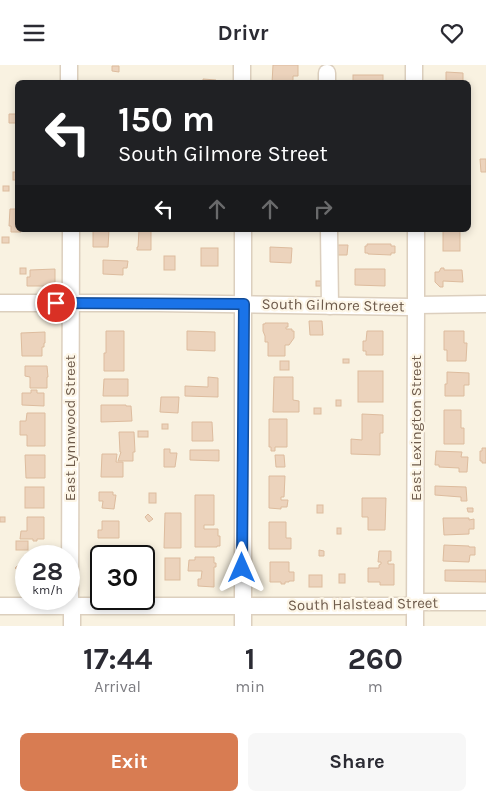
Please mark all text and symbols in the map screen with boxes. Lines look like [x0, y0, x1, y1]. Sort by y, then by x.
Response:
icon: menu [20, 19, 48, 47]
icon: heart [438, 19, 466, 47]
text: Drivr [217, 20, 269, 46]
text: 150 m [118, 99, 215, 140]
icon: left [35, 100, 100, 165]
text: South Gilmore Street [118, 141, 328, 167]
icon: left [150, 195, 178, 223]
icon: ahead [203, 195, 231, 223]
icon: ahead [256, 195, 284, 223]
icon: right [309, 195, 337, 223]
pin [35, 282, 77, 324]
icon: arrive [42, 289, 70, 317]
street label: South Gilmore Street [261, 295, 405, 315]
street label: East Lynnwood Street [61, 354, 79, 501]
street label: East Lexington Street [407, 355, 425, 501]
position arrow [215, 541, 267, 593]
speed limit sign: 30 [90, 545, 155, 610]
text: 28 [32, 557, 63, 586]
text: km/h [32, 583, 63, 597]
street label: South Halstead Street [288, 594, 439, 614]
text: 17:44 [83, 641, 152, 677]
text: 1 [245, 641, 255, 677]
text: 260 [348, 641, 403, 677]
text: Arrival [94, 677, 141, 696]
text: min [235, 677, 265, 696]
text: m [368, 677, 383, 696]
button: Exit [20, 733, 238, 791]
button: Share [248, 733, 466, 791]

